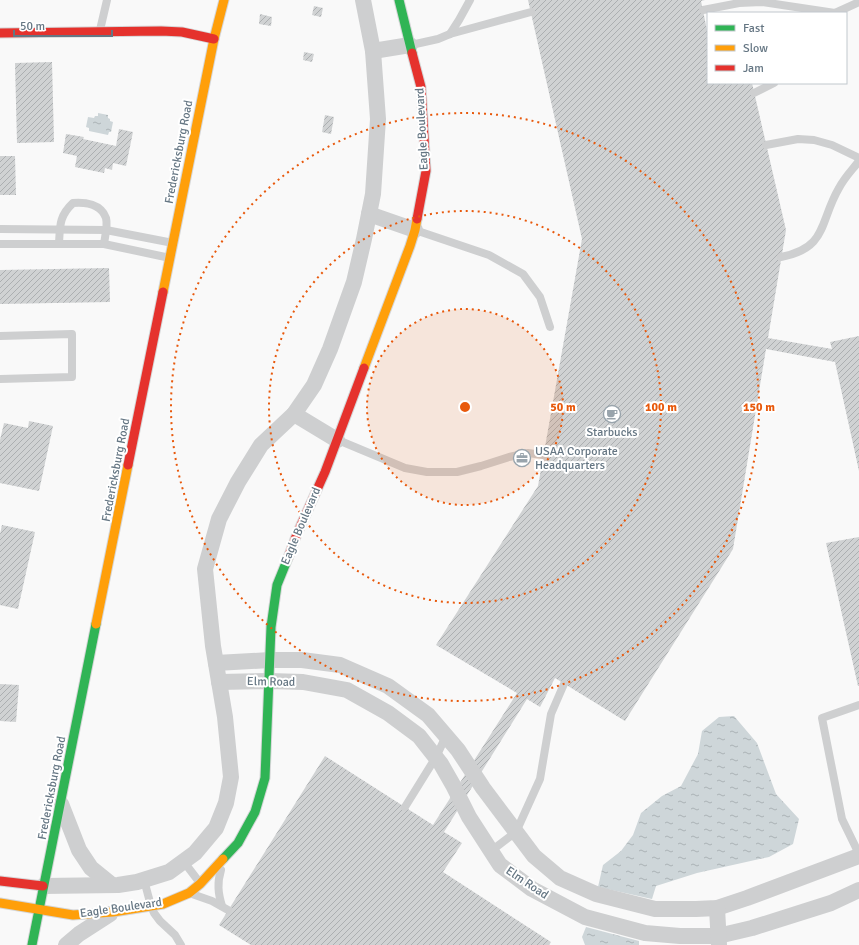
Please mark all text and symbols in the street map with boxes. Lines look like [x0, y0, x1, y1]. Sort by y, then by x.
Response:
scale bar [14, 12, 112, 38]
legend [707, 12, 847, 84]
text: 50 m [20, 19, 45, 34]
text: Fast [743, 21, 764, 36]
text: Slow [743, 41, 768, 56]
text: Jam [743, 61, 764, 76]
street label: Eagle Boulevard [412, 87, 432, 171]
street label: Fredericksburg Road [162, 99, 196, 205]
centre of rings [458, 400, 472, 414]
text: 50 m [550, 400, 576, 415]
text: 100 m [645, 400, 677, 415]
text: 150 m [743, 400, 775, 415]
cafe icon: Starbucks [602, 404, 622, 424]
street label: Fredericksburg Road [99, 417, 133, 523]
place label: Starbucks [586, 425, 638, 440]
place label: USAA Corporate Headquarters [535, 444, 618, 473]
office icon: USAA Corporate Headquarters [512, 448, 532, 468]
street label: Eagle Boulevard [278, 485, 324, 567]
street label: Elm Road [247, 674, 295, 690]
street label: Fredericksburg Road [35, 735, 69, 841]
street label: Elm Road [503, 863, 551, 903]
street label: Eagle Boulevard [79, 895, 163, 921]

